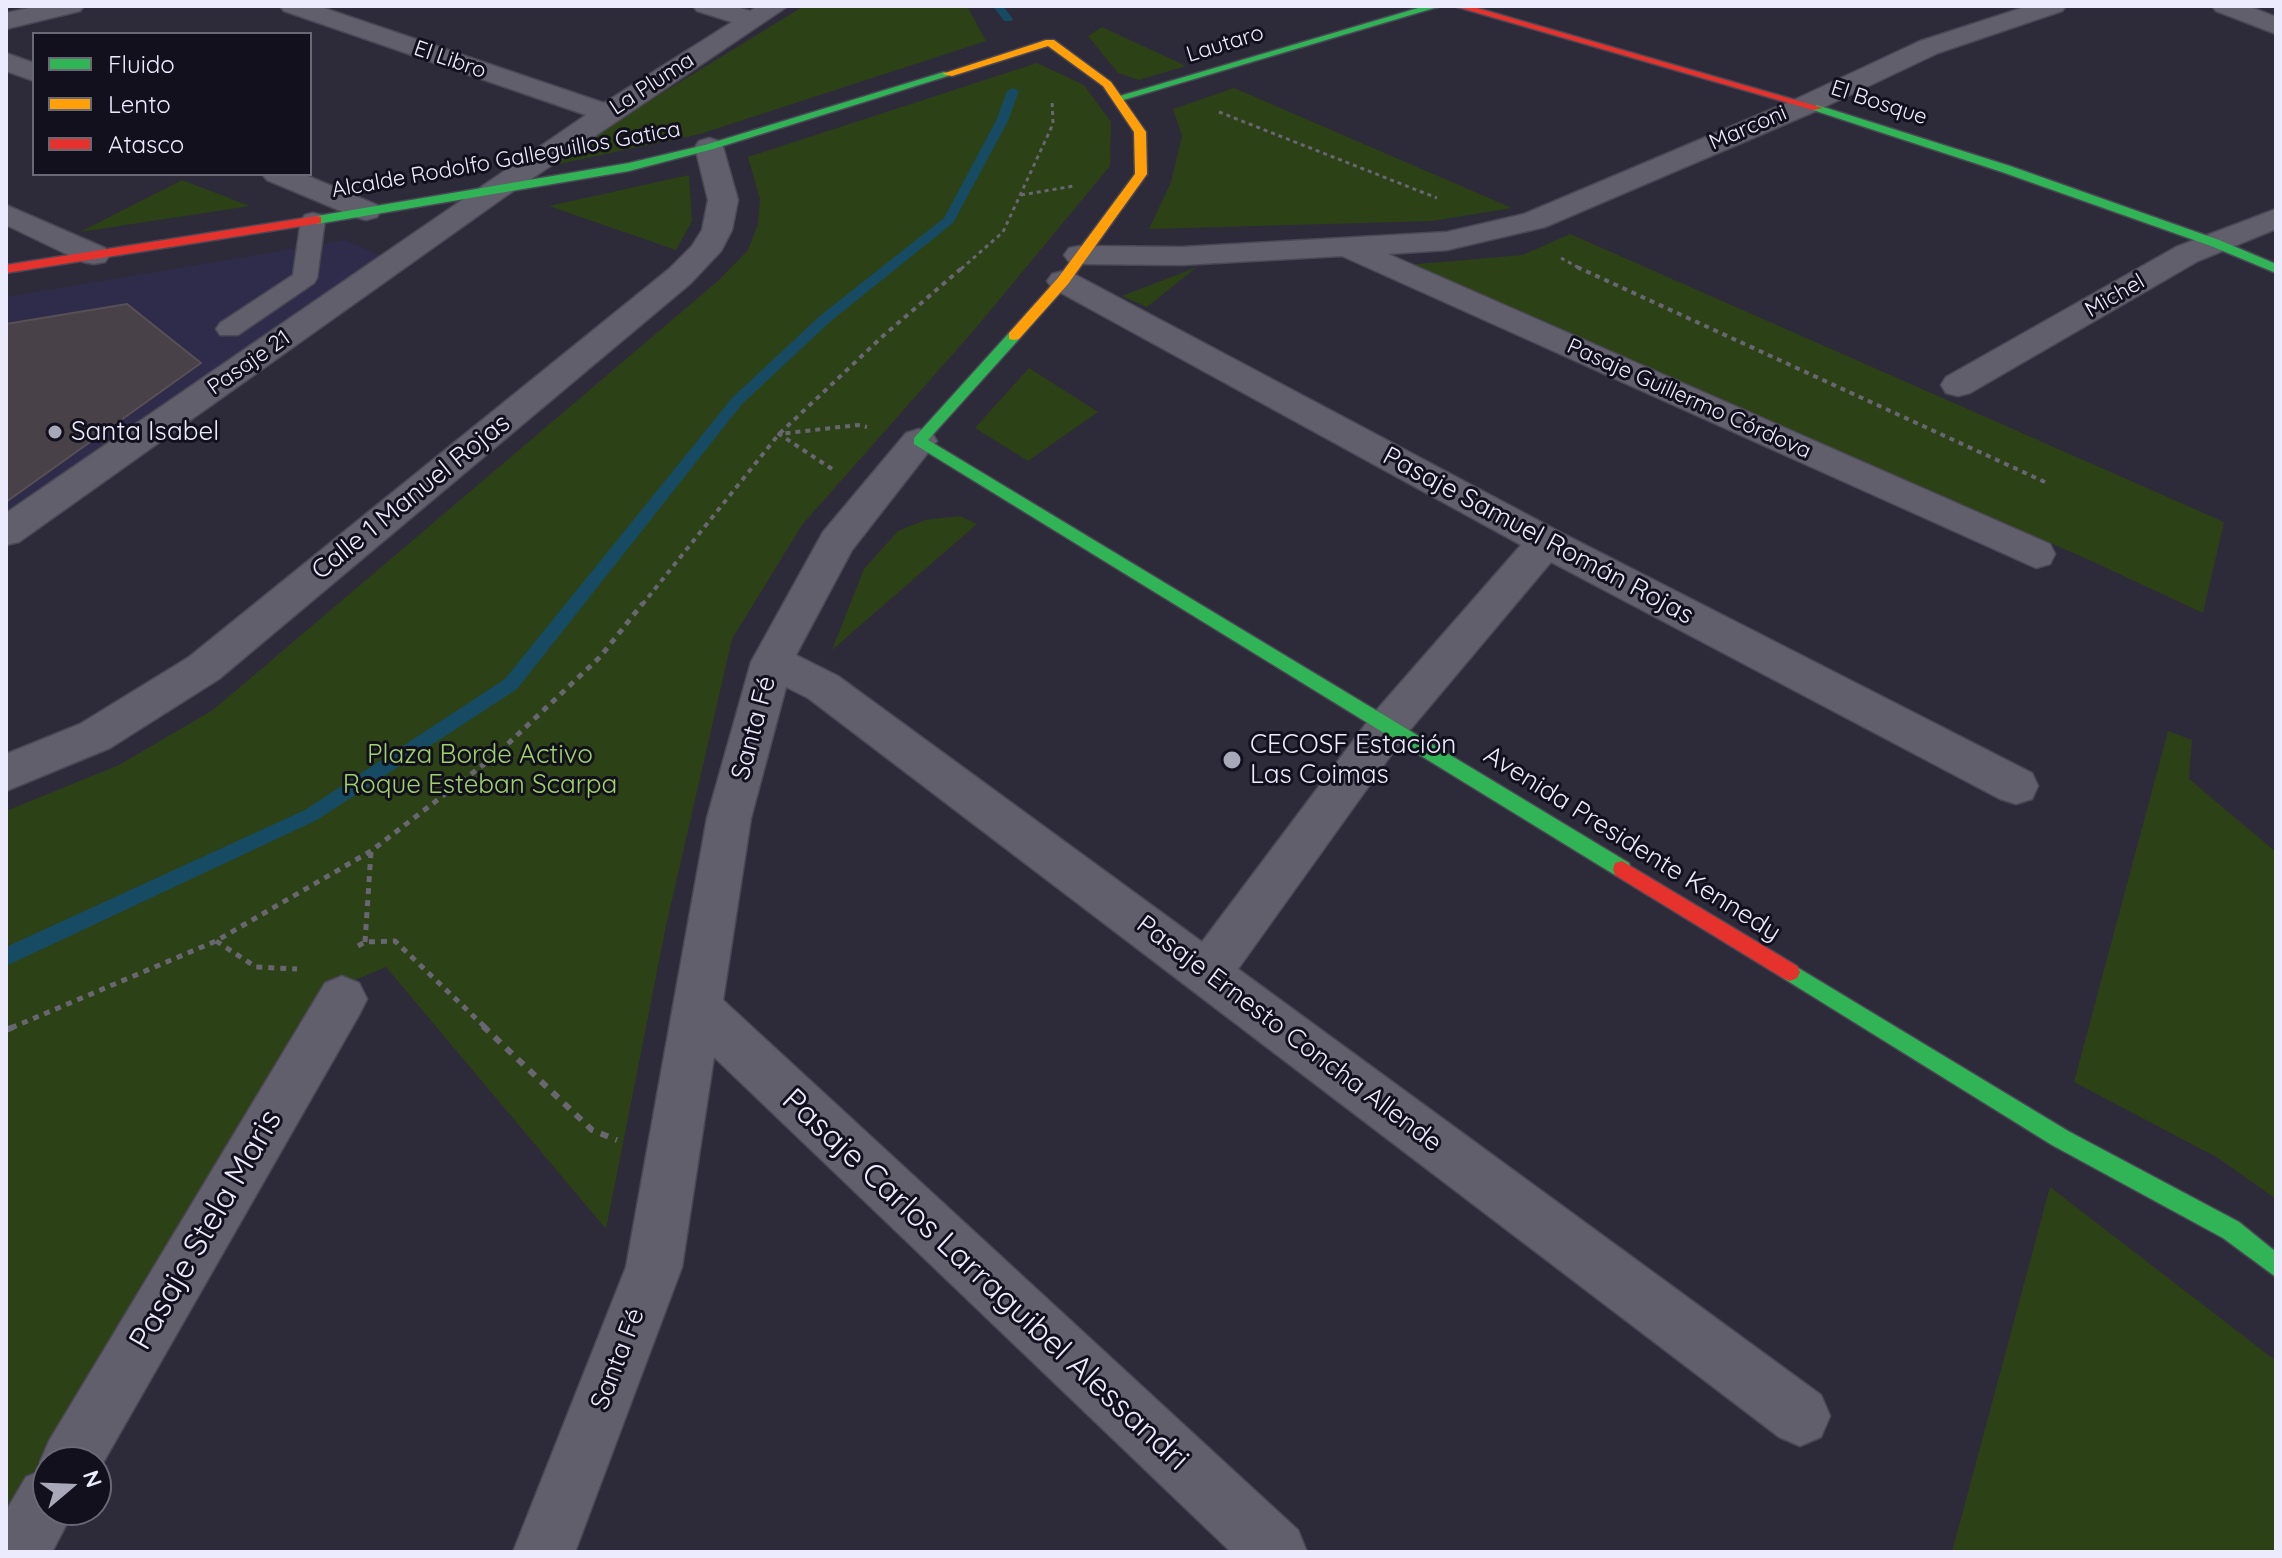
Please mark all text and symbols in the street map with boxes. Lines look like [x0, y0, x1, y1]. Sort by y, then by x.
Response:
street label: Lautaro [1183, 20, 1267, 68]
legend [32, 32, 312, 176]
street label: El Libro [410, 35, 490, 85]
street label: La Pluma [605, 47, 699, 121]
text: Fluido [108, 49, 175, 79]
street label: El Bosque [1827, 75, 1931, 131]
text: Lento [108, 89, 171, 119]
street label: Marconi [1705, 100, 1791, 156]
street label: Alcalde Rodolfo Galleguillos Gatica [330, 116, 682, 204]
text: Atasco [108, 129, 184, 159]
street label: Michel [2081, 268, 2149, 324]
street label: Pasaje 21 [203, 325, 295, 401]
street label: Pasaje Guillermo Córdova [1563, 333, 1815, 465]
street label: Calle 1 Manuel Rojas [306, 408, 516, 586]
place label: Santa Isabel [71, 416, 219, 448]
marker: Santa Isabel [46, 423, 64, 441]
street label: Pasaje Samuel Román Rojas [1377, 441, 1699, 631]
street label: Santa Fé [725, 673, 783, 783]
place label: CECOSF Estación Las Coimas [1250, 729, 1456, 790]
park label: Plaza Borde Activo Roque Esteban Scarpa [343, 739, 617, 800]
street label: Avenida Presidente Kennedy [1478, 740, 1786, 948]
marker: CECOSF Estación Las Coimas [1221, 749, 1243, 771]
street label: Pasaje Ernesto Concha Allende [1130, 909, 1448, 1159]
street label: Pasaje Carlos Larraguibel Alessandri [774, 1081, 1196, 1479]
street label: Pasaje Stela Maris [122, 1103, 290, 1357]
street label: Santa Fé [584, 1304, 652, 1414]
north arrow [32, 1446, 112, 1526]
text: N [77, 1467, 109, 1491]

